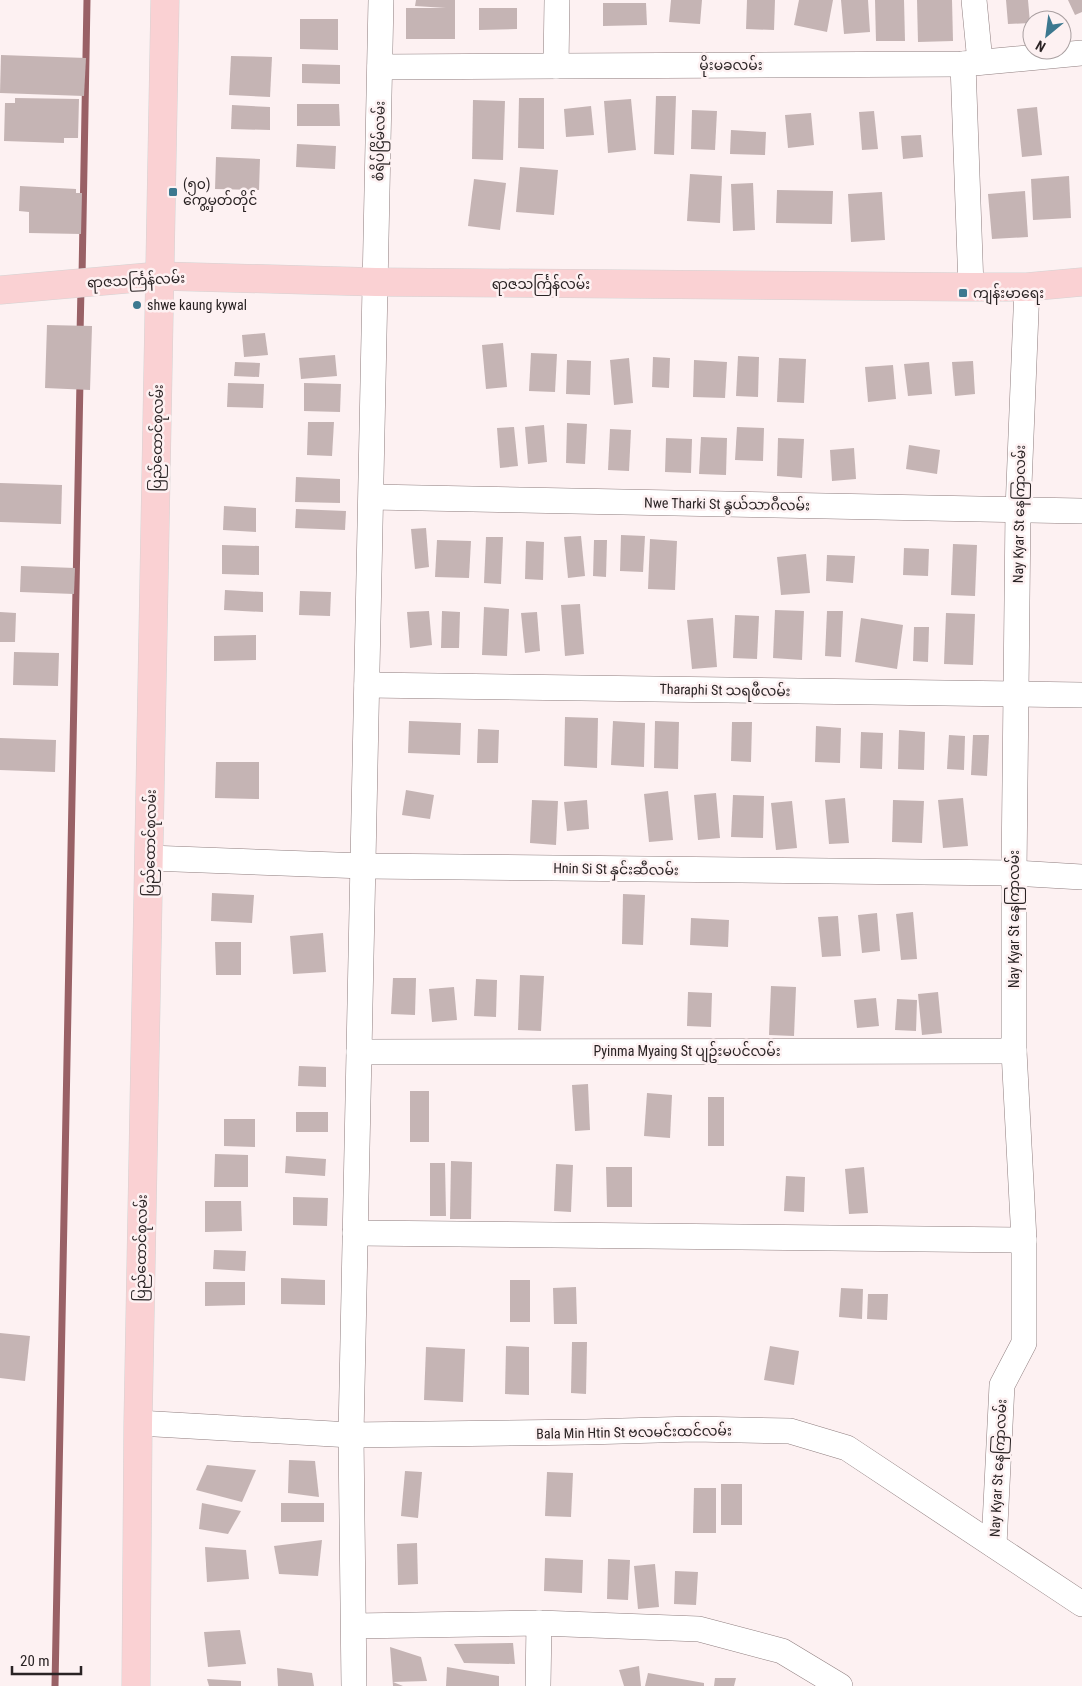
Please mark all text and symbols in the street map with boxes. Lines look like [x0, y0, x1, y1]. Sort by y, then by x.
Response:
north arrow [1022, 10, 1072, 60]
text: N [1033, 37, 1048, 55]
street label: မိုးမခလမ်း [699, 55, 763, 77]
street label: စံရိပ်ငြိမ်လမ်း [368, 101, 392, 181]
place label: (၅၀) ကွေ့မှတ်တိုင် [183, 176, 257, 212]
marker: (၅၀) ကွေ့မှတ်တိုင် [167, 186, 179, 198]
street label: ရာဇသင်္ကြန်လမ်း [86, 267, 186, 295]
street label: ရာဇသင်္ကြန်လမ်း [492, 274, 590, 296]
place label: ကျန်းမာရေး [973, 283, 1044, 305]
marker: ကျန်းမာရေး [957, 287, 969, 299]
place label: shwe kaung kywal [147, 297, 247, 313]
marker: shwe kaung kywal [131, 299, 143, 311]
street label: ပြည်ထောင်စုလမ်း [146, 384, 170, 492]
street label: Nay Kyar St နေကြာလမ်း [1008, 445, 1032, 583]
street label: Nwe Tharki St နွယ်သာဂီလမ်း [644, 493, 810, 516]
street label: Tharaphi St သရဖီလမ်း [659, 679, 791, 703]
street label: ပြည်ထောင်စုလမ်း [139, 789, 163, 897]
street label: Nay Kyar St နေကြာလမ်း [1004, 850, 1026, 988]
street label: Hnin Si St နှင်းဆီလမ်း [553, 858, 679, 882]
street label: Pyinma Myaing St ပျဥ်းမပင်လမ်း [593, 1041, 781, 1063]
street label: ပြည်ထောင်စုလမ်း [130, 1194, 154, 1302]
street label: Nay Kyar St နေကြာလမ်း [984, 1398, 1014, 1538]
street label: Bala Min Htin St ဗလမင်းထင်လမ်း [536, 1420, 732, 1442]
scale bar [12, 1644, 81, 1676]
text: 20 m [20, 1652, 50, 1670]

